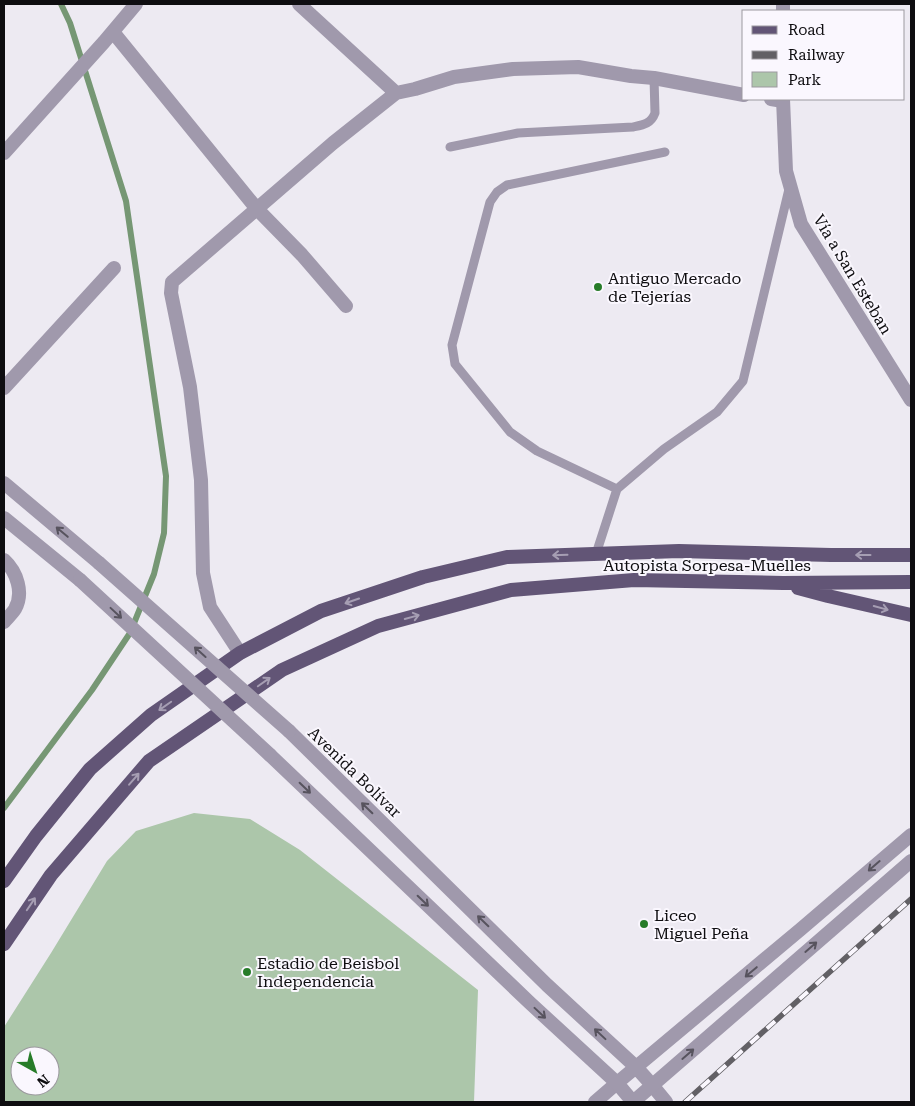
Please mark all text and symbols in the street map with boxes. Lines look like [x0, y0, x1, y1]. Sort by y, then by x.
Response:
legend [742, 10, 905, 100]
text: Road [788, 21, 825, 39]
text: Railway [788, 46, 845, 64]
text: Park [788, 71, 822, 89]
street label: Vía a San Esteban [809, 211, 896, 338]
place label: Antiguo Mercado de Tejerías [608, 269, 742, 306]
marker: Antiguo Mercado de Tejerías [592, 281, 604, 293]
one-way arrow [56, 526, 69, 538]
one-way arrow [552, 550, 568, 560]
one-way arrow [855, 550, 871, 560]
street label: Autopista Sorpesa-Muelles [603, 556, 811, 575]
one-way arrow [344, 597, 360, 606]
one-way arrow [873, 604, 889, 613]
one-way arrow [110, 607, 123, 619]
one-way arrow [404, 612, 420, 621]
one-way arrow [193, 646, 206, 658]
one-way arrow [257, 677, 271, 687]
one-way arrow [158, 701, 172, 711]
street label: Avenida Bolívar [304, 723, 405, 822]
one-way arrow [129, 772, 140, 785]
one-way arrow [299, 782, 311, 794]
one-way arrow [361, 802, 373, 814]
one-way arrow [868, 861, 881, 872]
one-way arrow [416, 895, 429, 907]
one-way arrow [26, 897, 36, 911]
place label: Liceo Miguel Peña [654, 906, 749, 943]
one-way arrow [477, 916, 489, 928]
marker: Liceo Miguel Peña [638, 918, 650, 930]
one-way arrow [805, 941, 818, 953]
place label: Estadio de Beisbol Independencia [257, 954, 399, 991]
marker: Estadio de Beisbol Independencia [241, 966, 253, 978]
one-way arrow [744, 966, 757, 977]
one-way arrow [534, 1007, 547, 1019]
one-way arrow [593, 1028, 606, 1040]
north arrow [10, 1046, 60, 1096]
one-way arrow [682, 1048, 695, 1059]
text: N [34, 1071, 52, 1091]

